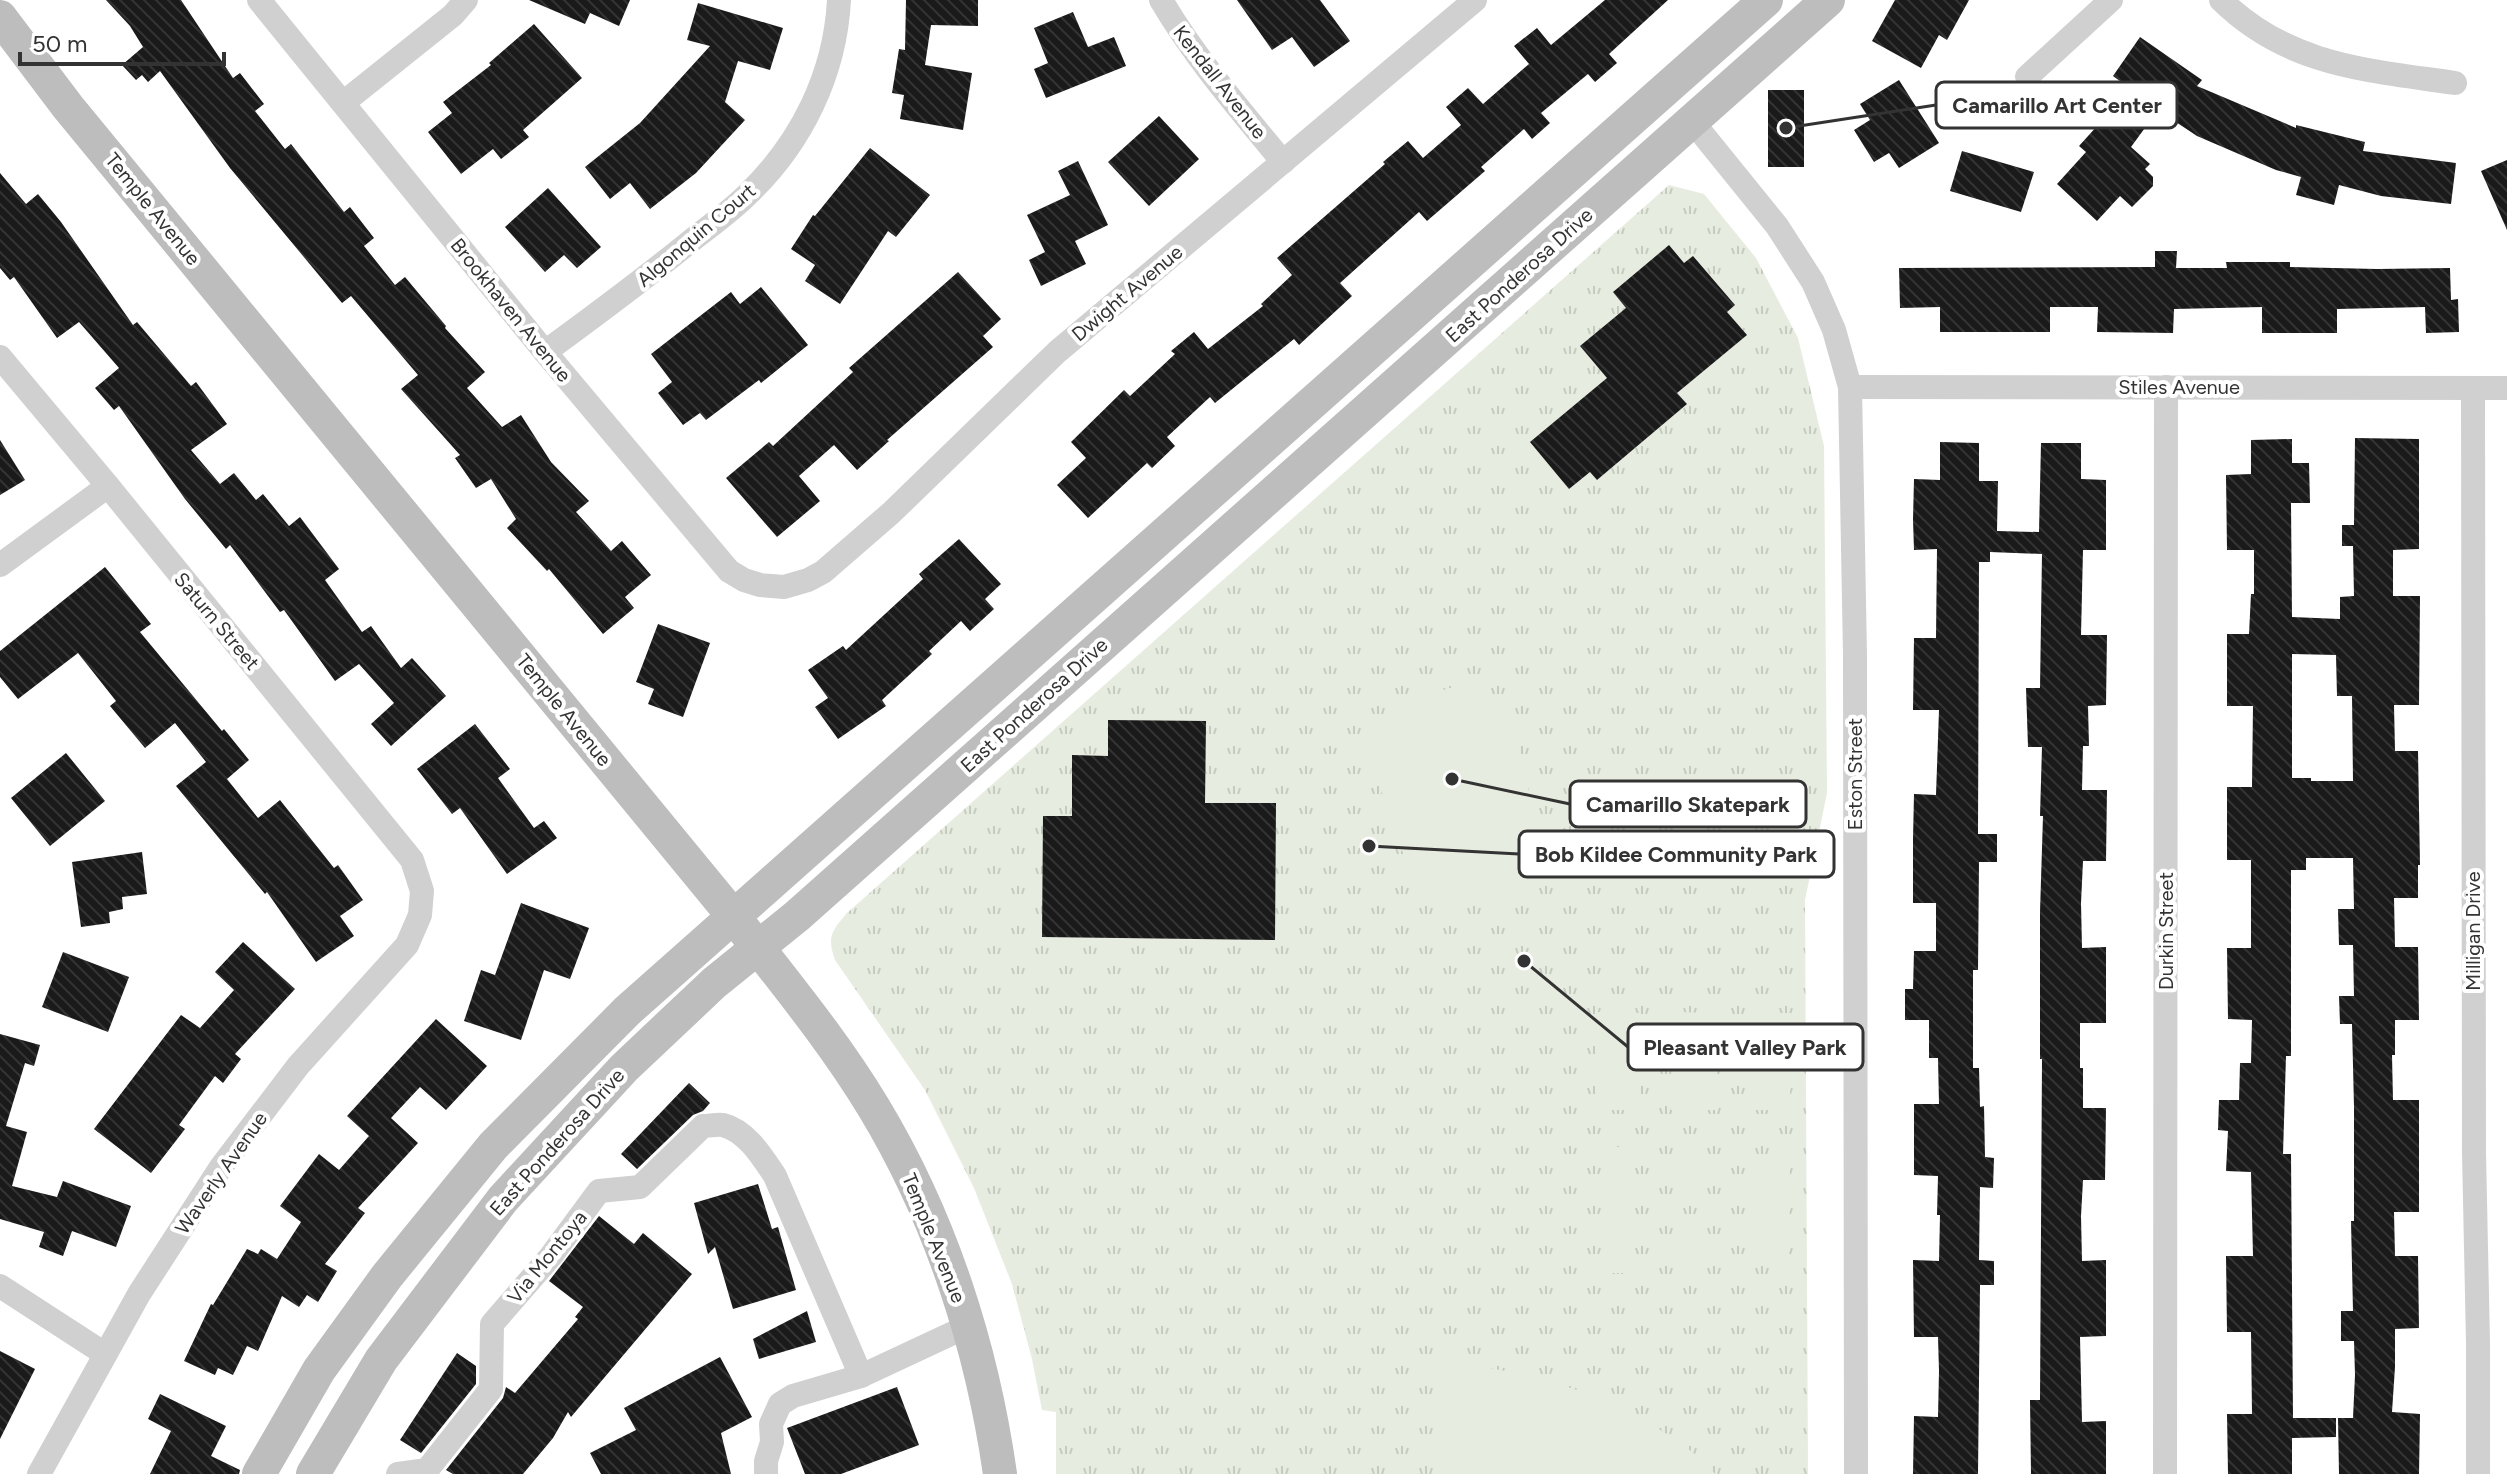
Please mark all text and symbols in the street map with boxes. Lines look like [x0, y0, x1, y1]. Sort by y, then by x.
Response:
scale bar [20, 16, 224, 66]
street label: Kendall Avenue [1168, 20, 1272, 144]
text: 50 m [32, 29, 88, 58]
callout: Camarillo Art Center [1936, 82, 2177, 128]
text: Camarillo Art Center [1952, 92, 2162, 119]
street label: Temple Avenue [100, 148, 206, 270]
street label: Algonquin Court [632, 178, 760, 292]
street label: East Ponderosa Drive [1440, 203, 1598, 347]
street label: Brookhaven Avenue [446, 233, 576, 387]
street label: Dwight Avenue [1067, 240, 1187, 346]
street label: Stiles Avenue [2118, 375, 2240, 399]
street label: Saturn Street [169, 567, 265, 675]
street label: East Ponderosa Drive [955, 633, 1113, 777]
street label: Temple Avenue [511, 649, 617, 771]
street label: Eston Street [1843, 718, 1867, 830]
callout: Camarillo Skatepark [1570, 781, 1806, 827]
text: Camarillo Skatepark [1586, 791, 1790, 818]
callout: Bob Kildee Community Park [1519, 831, 1834, 877]
text: Bob Kildee Community Park [1535, 841, 1817, 868]
street label: Milligan Drive [2461, 871, 2485, 991]
street label: Durkin Street [2154, 872, 2178, 990]
callout: Pleasant Valley Park [1628, 1024, 1863, 1070]
text: Pleasant Valley Park [1643, 1034, 1847, 1061]
street label: East Ponderosa Drive [485, 1063, 629, 1221]
street label: Waverly Avenue [170, 1107, 272, 1239]
street label: Temple Avenue [897, 1170, 971, 1306]
street label: Via Montoya [502, 1206, 592, 1308]

